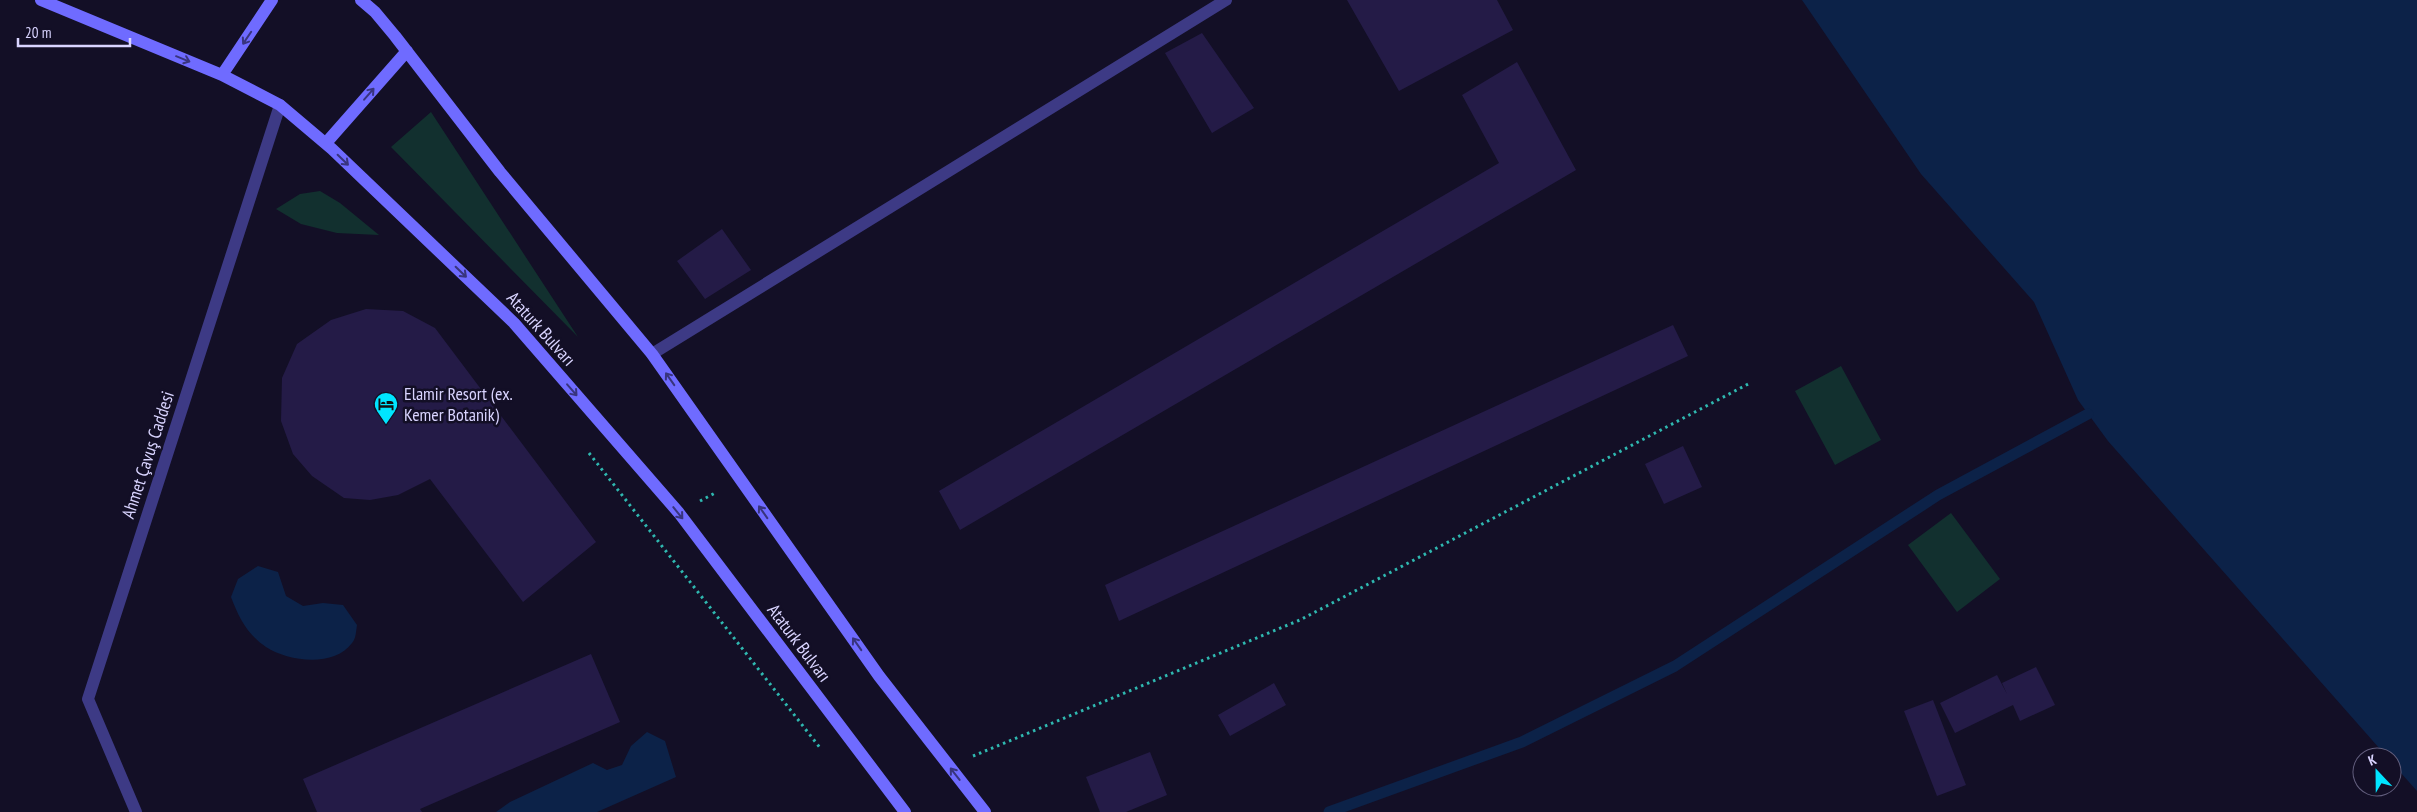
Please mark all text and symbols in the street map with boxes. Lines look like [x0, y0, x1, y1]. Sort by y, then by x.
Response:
scale bar [18, 15, 130, 47]
text: 20 m [25, 23, 51, 42]
one-way arrow [242, 30, 252, 44]
one-way arrow [175, 55, 190, 65]
one-way arrow [364, 87, 375, 100]
one-way arrow [337, 154, 350, 166]
one-way arrow [455, 266, 467, 278]
street label: Ataturk Bulvarı [502, 287, 581, 371]
one-way arrow [665, 372, 675, 386]
place label: Elamir Resort (ex. Kemer Botanik) [404, 382, 513, 426]
one-way arrow [566, 383, 577, 396]
street label: Ahmet Çavuş Caddesi [116, 388, 179, 521]
hotel icon: Elamir Resort (ex. Kemer Botanik) [373, 391, 399, 425]
one-way arrow [758, 505, 768, 519]
one-way arrow [673, 506, 684, 519]
street label: Ataturk Bulvarı [763, 599, 836, 686]
one-way arrow [852, 638, 862, 652]
north arrow [2352, 747, 2402, 797]
text: K [2365, 750, 2380, 770]
one-way arrow [950, 768, 961, 781]

